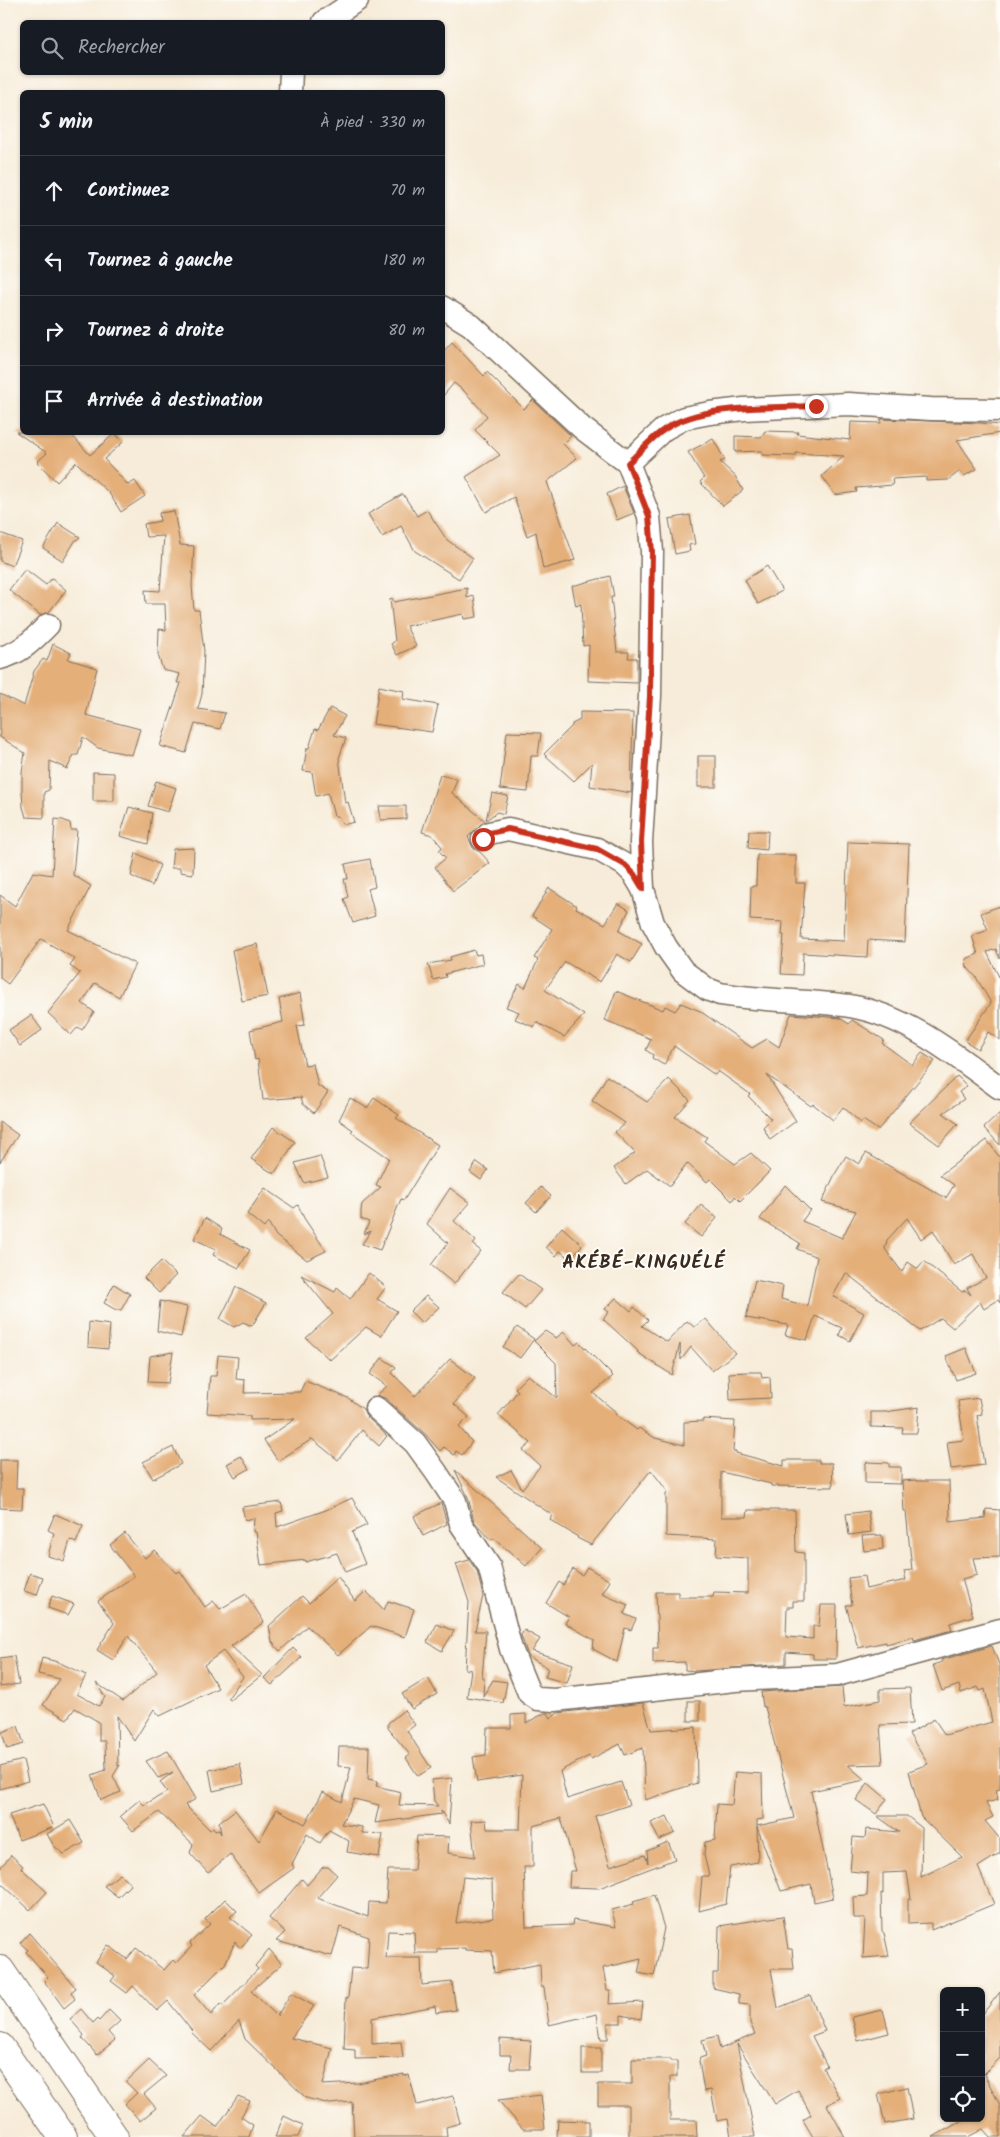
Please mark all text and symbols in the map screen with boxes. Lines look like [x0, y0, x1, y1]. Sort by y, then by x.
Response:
search box [20, 20, 445, 75]
text: Rechercher [78, 33, 165, 63]
icon: search [38, 34, 66, 62]
text: 5 min [40, 106, 93, 139]
text: À pied · 330 m [320, 110, 425, 135]
text: Continuez [87, 176, 170, 206]
icon: ahead [40, 177, 68, 205]
text: 70 m [390, 178, 425, 203]
text: Tournez à gauche [87, 246, 233, 276]
icon: left [40, 247, 68, 275]
text: 180 m [383, 248, 425, 273]
text: Tournez à droite [87, 316, 224, 346]
icon: right [40, 317, 68, 345]
text: 80 m [388, 318, 425, 343]
text: Arrivée à destination [87, 386, 263, 416]
icon: arrive [40, 387, 68, 415]
route end [805, 395, 828, 418]
route start [472, 828, 495, 851]
district label: AKÉBÉ-KINGUÉLÉ [562, 1248, 726, 1278]
map controls [940, 1987, 985, 2122]
button: + [940, 1987, 985, 2032]
button: − [940, 2032, 985, 2077]
button: locate [940, 2077, 985, 2122]

